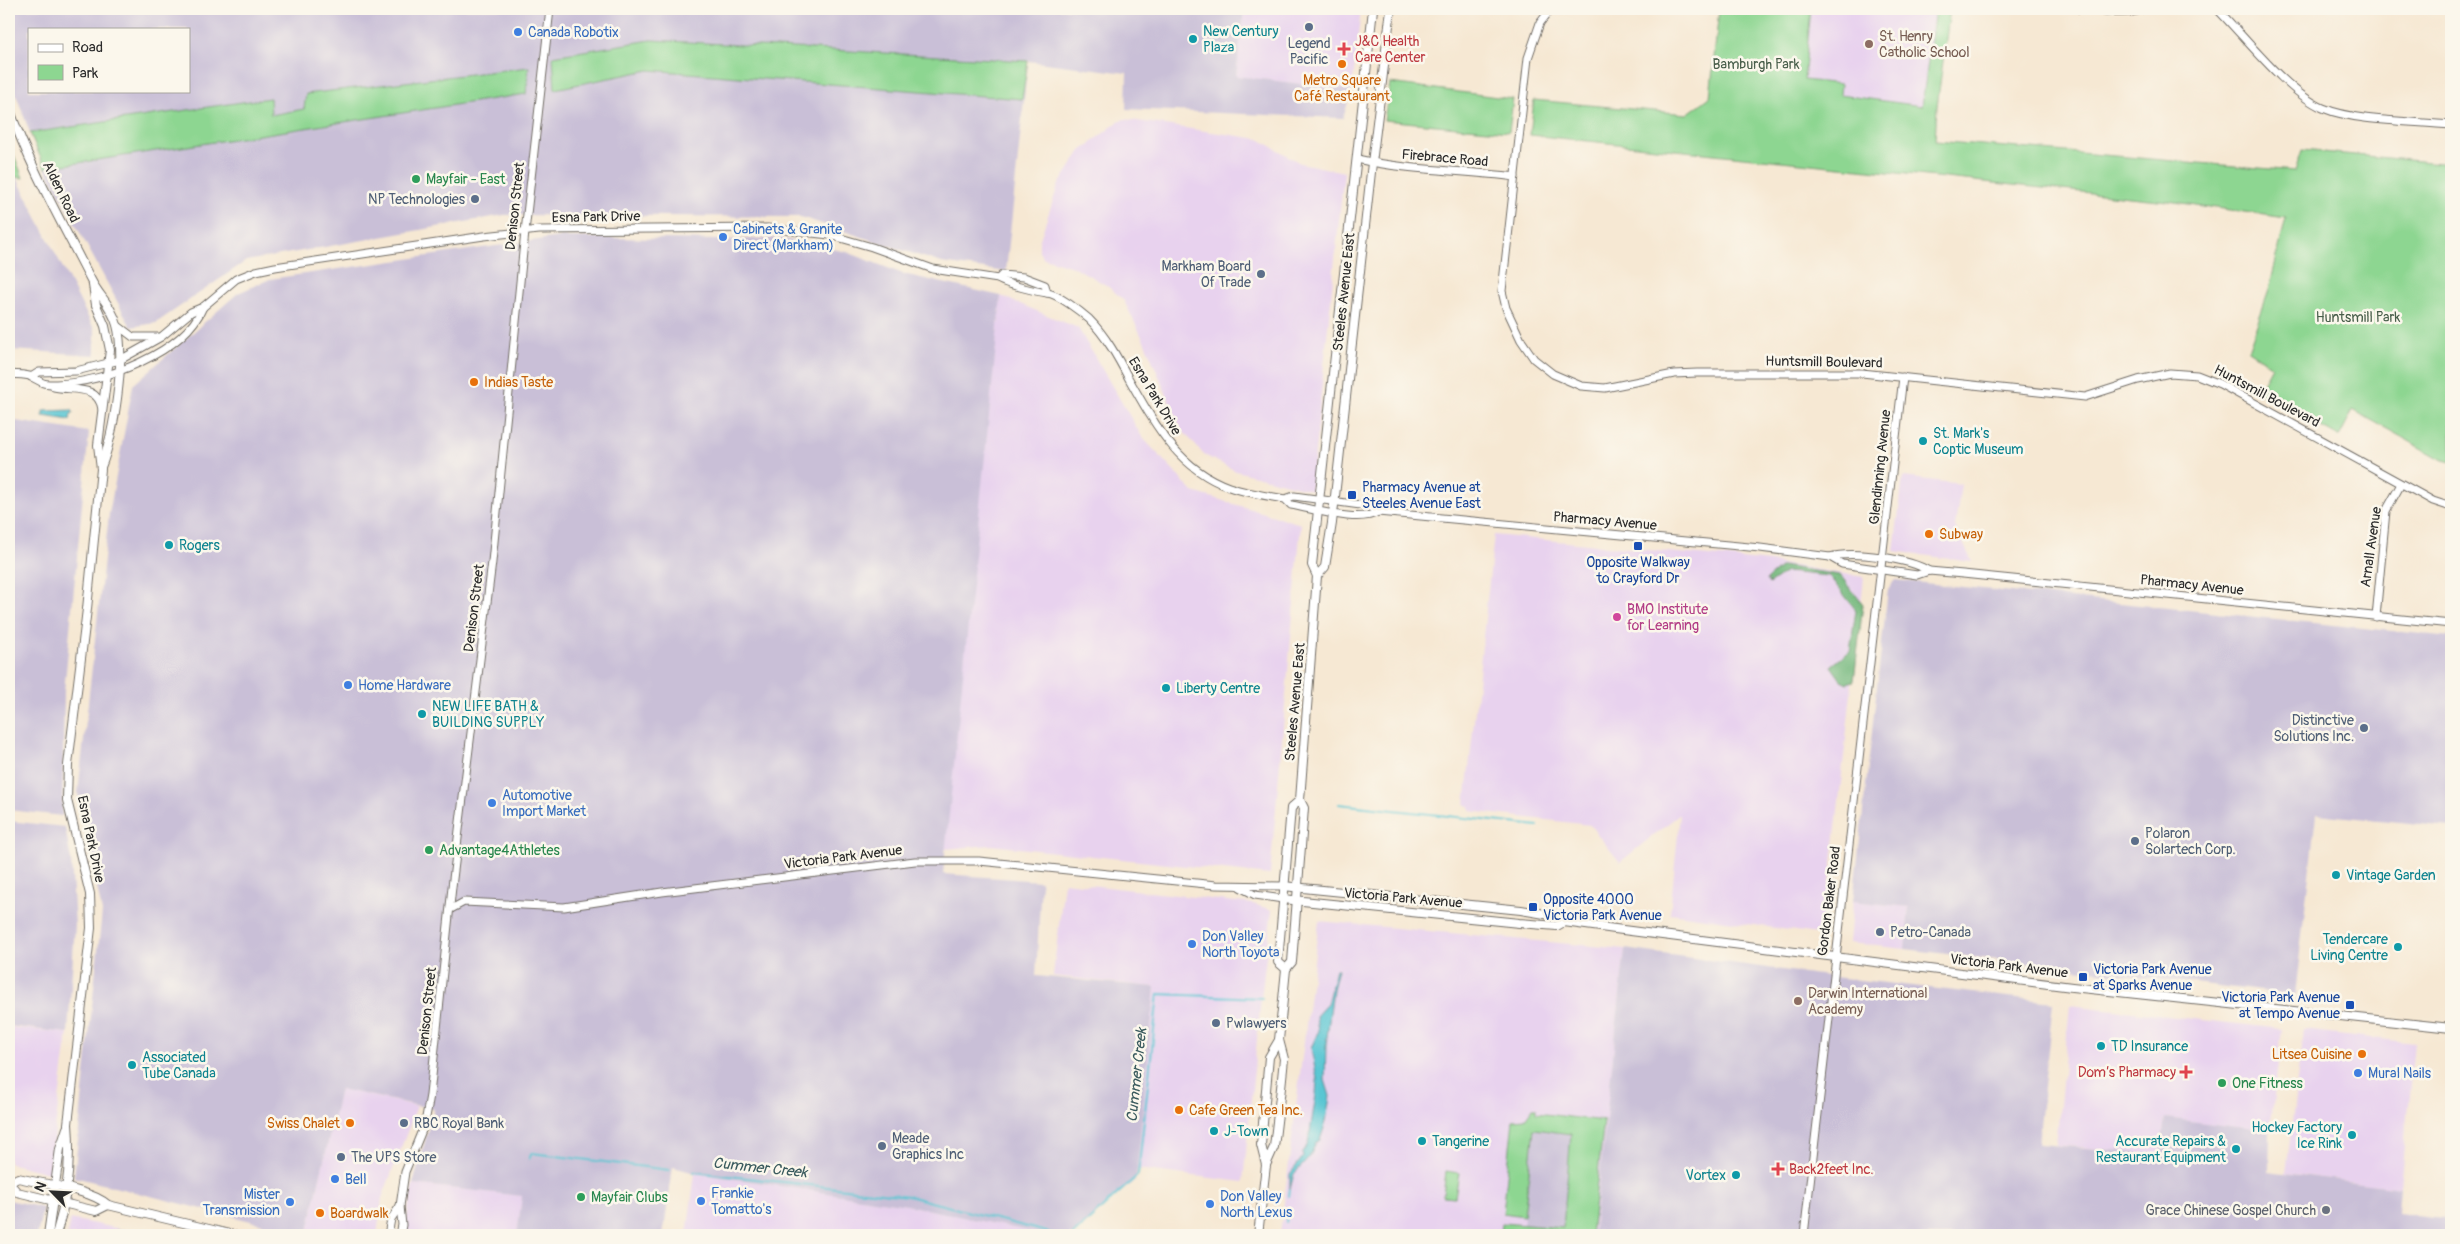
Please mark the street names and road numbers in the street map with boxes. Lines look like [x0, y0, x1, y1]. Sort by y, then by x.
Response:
street label: Firebrace Road [1401, 146, 1489, 170]
street label: Alden Road [39, 159, 83, 226]
street label: Denison Street [502, 161, 528, 251]
street label: Esna Park Drive [552, 208, 640, 226]
street label: Steeles Avenue East [1329, 232, 1359, 352]
street label: Huntsmill Boulevard [1765, 352, 1883, 372]
street label: Esna Park Drive [1125, 354, 1185, 438]
street label: Huntsmill Boulevard [2211, 361, 2323, 431]
street label: Glendinning Avenue [1866, 409, 1894, 525]
street label: Arnall Avenue [2357, 505, 2385, 588]
street label: Pharmacy Avenue [1552, 508, 1658, 534]
street label: Denison Street [460, 563, 488, 653]
street label: Pharmacy Avenue [2139, 571, 2245, 599]
street label: Steeles Avenue East [1281, 642, 1309, 762]
street label: Esna Park Drive [73, 794, 109, 884]
street label: Victoria Park Avenue [783, 841, 903, 873]
street label: Gordon Baker Road [1814, 845, 1844, 957]
street label: Victoria Park Avenue [1343, 884, 1463, 912]
street label: Victoria Park Avenue [1949, 950, 2069, 982]
street label: Denison Street [414, 966, 440, 1056]

